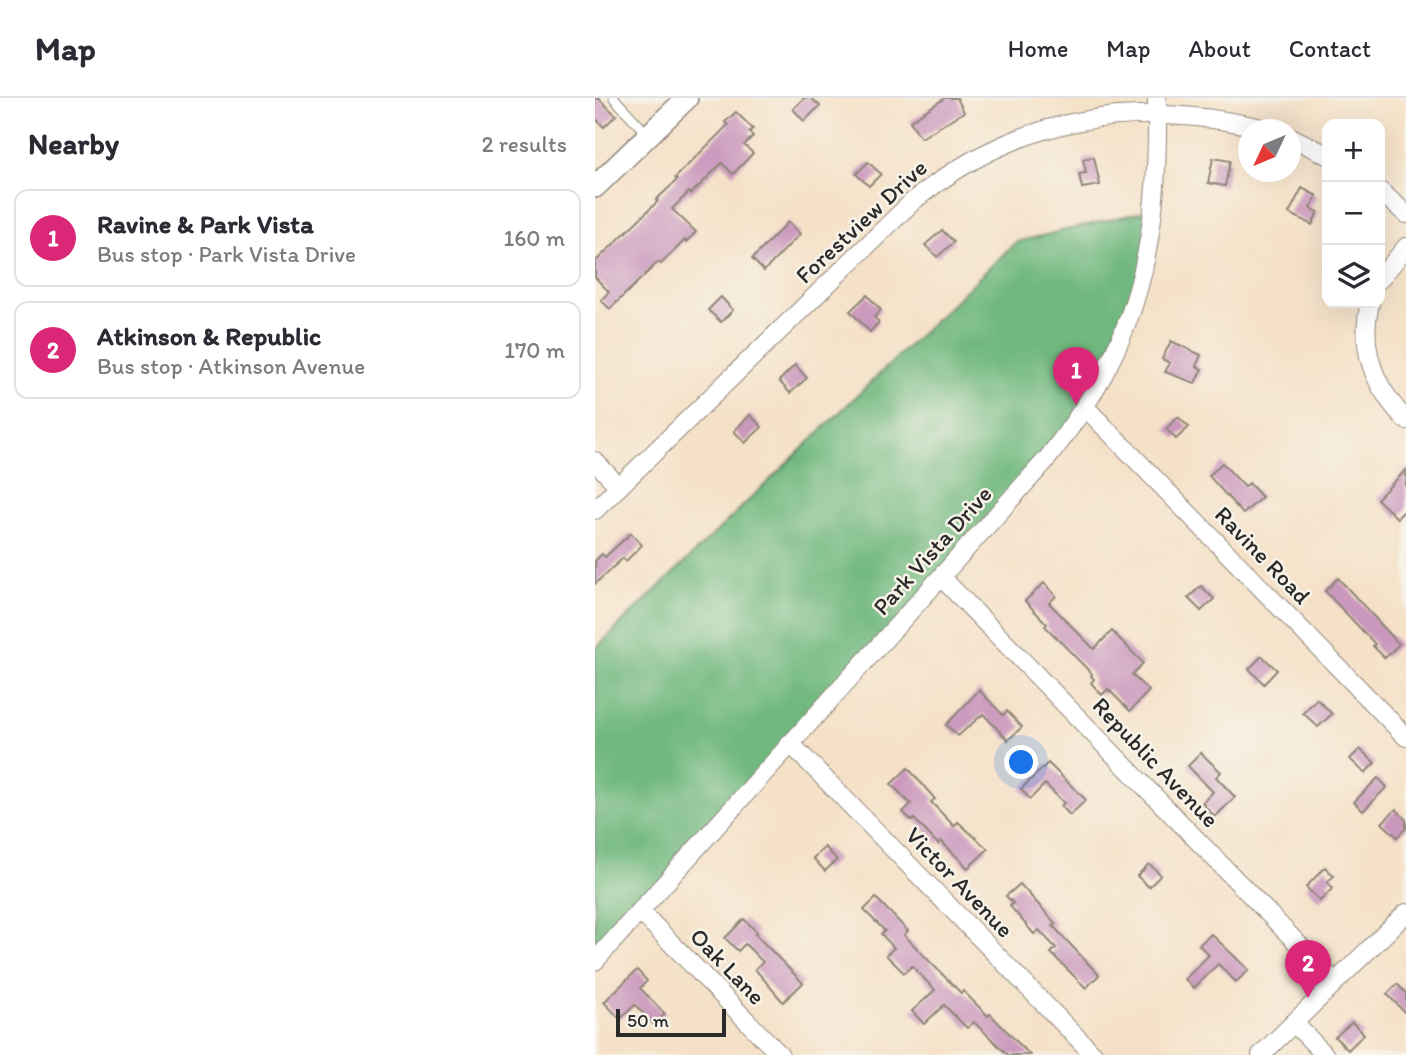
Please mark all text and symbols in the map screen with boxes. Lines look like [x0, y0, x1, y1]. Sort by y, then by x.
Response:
text: Map [35, 29, 96, 68]
text: Home [1008, 34, 1068, 63]
text: Map [1106, 34, 1150, 63]
text: About [1188, 34, 1251, 63]
text: Contact [1289, 34, 1371, 63]
north arrow [1238, 119, 1301, 182]
map controls [1322, 119, 1385, 308]
button: + [1322, 119, 1385, 182]
text: Nearby [28, 125, 119, 162]
text: 2 results [481, 130, 567, 158]
street label: Forestview Drive [789, 153, 933, 289]
button: − [1322, 182, 1385, 245]
text: Ravine & Park Vista [97, 208, 314, 240]
text: 1 [48, 224, 58, 252]
text: 160 m [503, 224, 565, 252]
text: Bus stop · Park Vista Drive [97, 240, 356, 268]
button: layers [1322, 245, 1385, 308]
text: Atkinson & Republic [97, 320, 321, 352]
text: 2 [47, 336, 59, 364]
text: 170 m [504, 336, 565, 364]
pin: 1 [1053, 347, 1099, 405]
text: Bus stop · Atkinson Avenue [97, 352, 365, 380]
street label: Park Vista Drive [866, 479, 998, 621]
street label: Ravine Road [1209, 500, 1317, 610]
street label: Republic Avenue [1087, 691, 1225, 833]
your location [1004, 745, 1038, 779]
street label: Victor Avenue [900, 821, 1020, 943]
street label: Oak Lane [684, 921, 772, 1011]
pin: 2 [1285, 940, 1331, 998]
scale bar [616, 1006, 726, 1038]
text: 50 m [627, 1009, 669, 1032]

